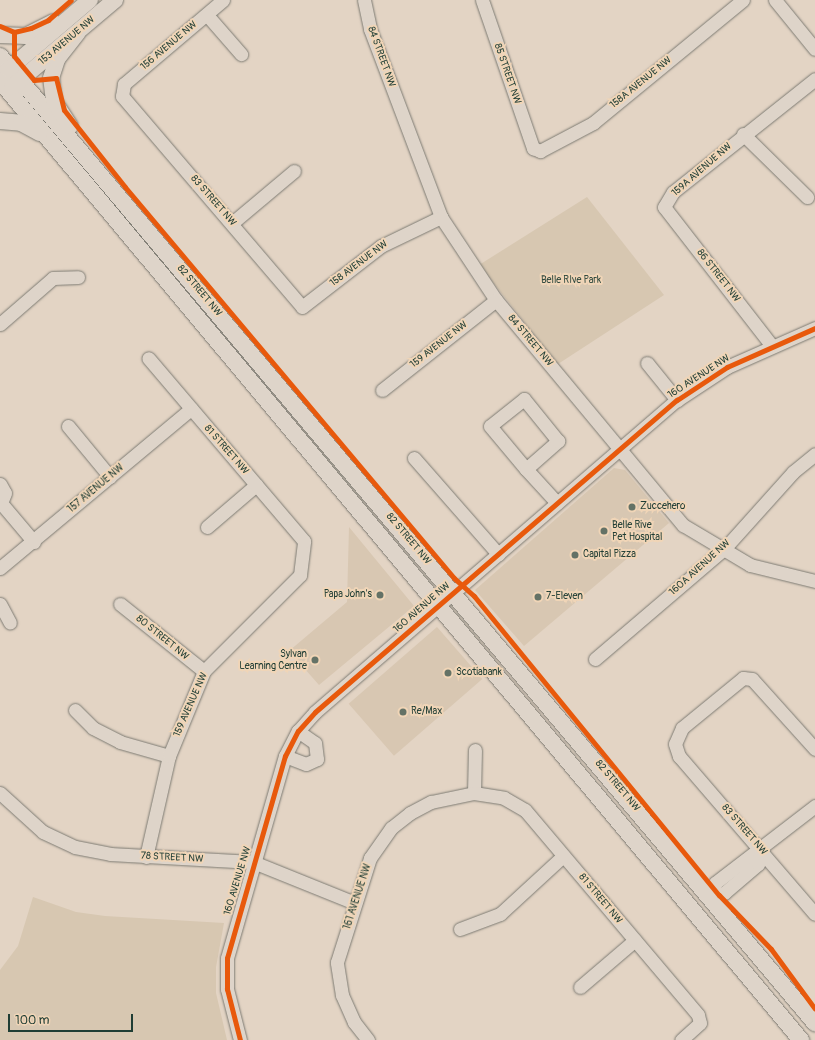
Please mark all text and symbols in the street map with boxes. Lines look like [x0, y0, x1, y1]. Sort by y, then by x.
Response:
street label: 153 AVENUE NW [36, 14, 98, 68]
street label: 156 AVENUE NW [138, 19, 200, 73]
street label: 84 STREET NW [364, 25, 398, 89]
street label: 85 STREET NW [491, 42, 523, 106]
street label: 158A AVENUE NW [608, 55, 674, 111]
street label: 159A AVENUE NW [669, 141, 735, 199]
street label: 83 STREET NW [188, 173, 238, 229]
street label: 158 AVENUE NW [328, 238, 390, 290]
street label: 86 STREET NW [694, 247, 742, 305]
street label: 82 STREET NW [174, 263, 224, 319]
park label: Belle RIve Park [541, 275, 601, 287]
street label: 84 STREET NW [505, 313, 555, 369]
street label: 159 AVENUE NW [408, 319, 470, 371]
street label: 160 AVENUE NW [666, 353, 732, 401]
street label: 81 STREET NW [201, 423, 251, 477]
street label: 157 AVENUE NW [66, 462, 126, 516]
place label: Zuccehero [640, 501, 685, 513]
marker: Zuccehero [627, 502, 637, 512]
street label: 82 STREET NW [383, 511, 433, 567]
place label: Belle Rive Pet Hospital [612, 519, 662, 542]
marker: Belle Rive Pet Hospital [599, 526, 609, 536]
street label: 160A AVENUE NW [667, 537, 733, 599]
place label: Capital Pizza [583, 549, 636, 561]
marker: Capital Pizza [570, 550, 580, 560]
street label: 160 AVENUE NW [391, 580, 453, 636]
place label: Papa John's [324, 589, 372, 601]
marker: Papa John's [375, 590, 385, 600]
place label: 7-Eleven [546, 591, 583, 603]
marker: 7-Eleven [533, 592, 543, 602]
street label: 80 STREET NW [133, 613, 191, 663]
place label: Sylvan Learning Centre [239, 648, 307, 672]
marker: Sylvan Learning Centre [310, 655, 320, 665]
place label: Scotiabank [456, 667, 502, 679]
marker: Scotiabank [443, 668, 453, 678]
street label: 159 AVENUE NW [171, 671, 211, 739]
place label: Re/Max [411, 706, 442, 718]
marker: Re/Max [398, 707, 408, 717]
street label: 82 STREET NW [592, 758, 642, 814]
street label: 83 STREET NW [719, 802, 769, 858]
street label: 160 AVENUE NW [222, 845, 254, 917]
street label: 78 STREET NW [140, 850, 204, 866]
street label: 161 AVENUE NW [342, 863, 374, 931]
street label: 81 STREET NW [576, 872, 624, 926]
scale bar [10, 1006, 135, 1032]
text: 100 m [15, 1013, 49, 1028]

